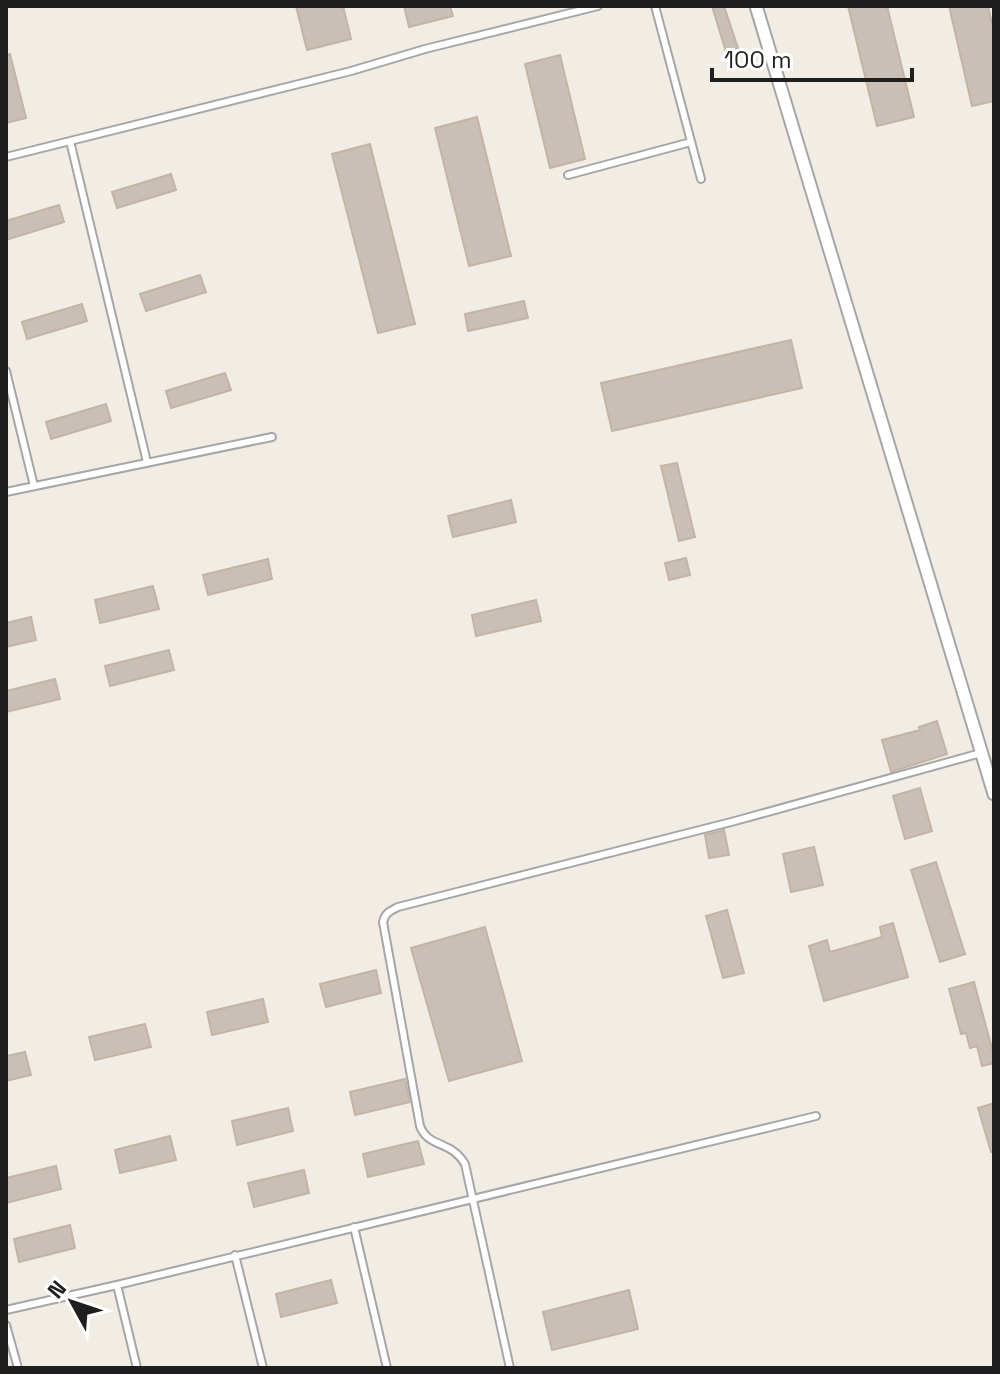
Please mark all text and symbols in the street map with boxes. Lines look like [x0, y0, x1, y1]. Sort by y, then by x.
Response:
scale bar [712, 32, 912, 82]
text: 100 m [724, 44, 792, 75]
north arrow [32, 1262, 112, 1342]
text: N [41, 1274, 72, 1304]

